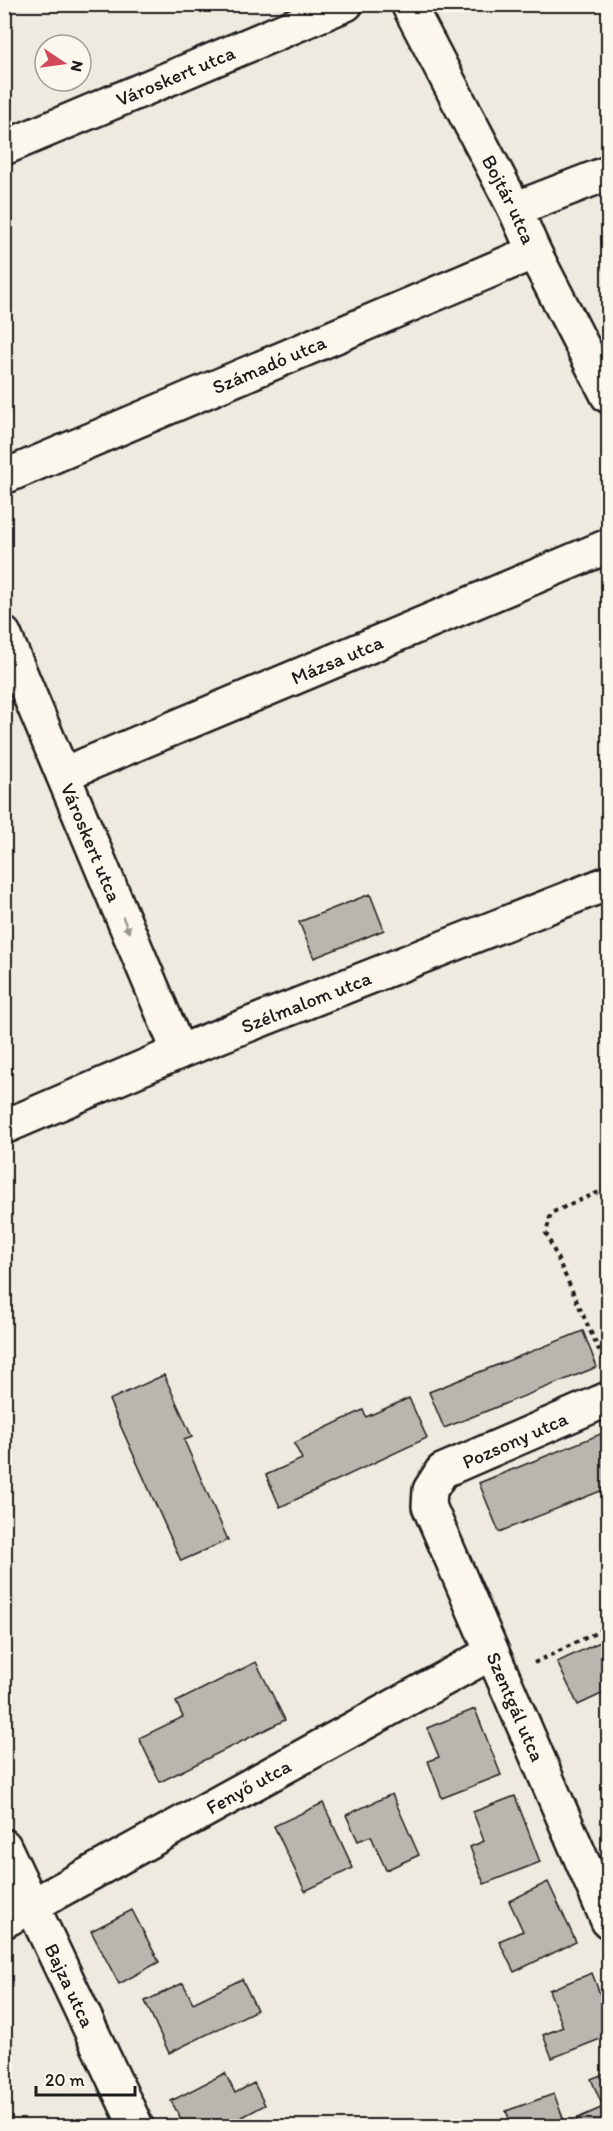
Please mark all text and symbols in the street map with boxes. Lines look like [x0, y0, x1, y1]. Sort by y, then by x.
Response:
north arrow [33, 33, 93, 93]
street label: Városkert utca [112, 40, 239, 111]
text: N [67, 59, 88, 74]
street label: Bojtár utca [477, 151, 541, 248]
street label: Számadó utca [209, 330, 330, 399]
street label: Mázsa utca [287, 629, 387, 689]
street label: Városkert utca [56, 779, 127, 906]
one-way arrow [121, 916, 131, 934]
street label: Szélmalom utca [238, 965, 375, 1038]
street label: Pozsony utca [459, 1406, 572, 1474]
street label: Szentgál utca [481, 1648, 550, 1765]
street label: Fenyő utca [202, 1753, 295, 1819]
street label: Bajza utca [40, 1939, 100, 2032]
scale bar [36, 2059, 135, 2097]
text: 20 m [45, 2069, 85, 2091]

